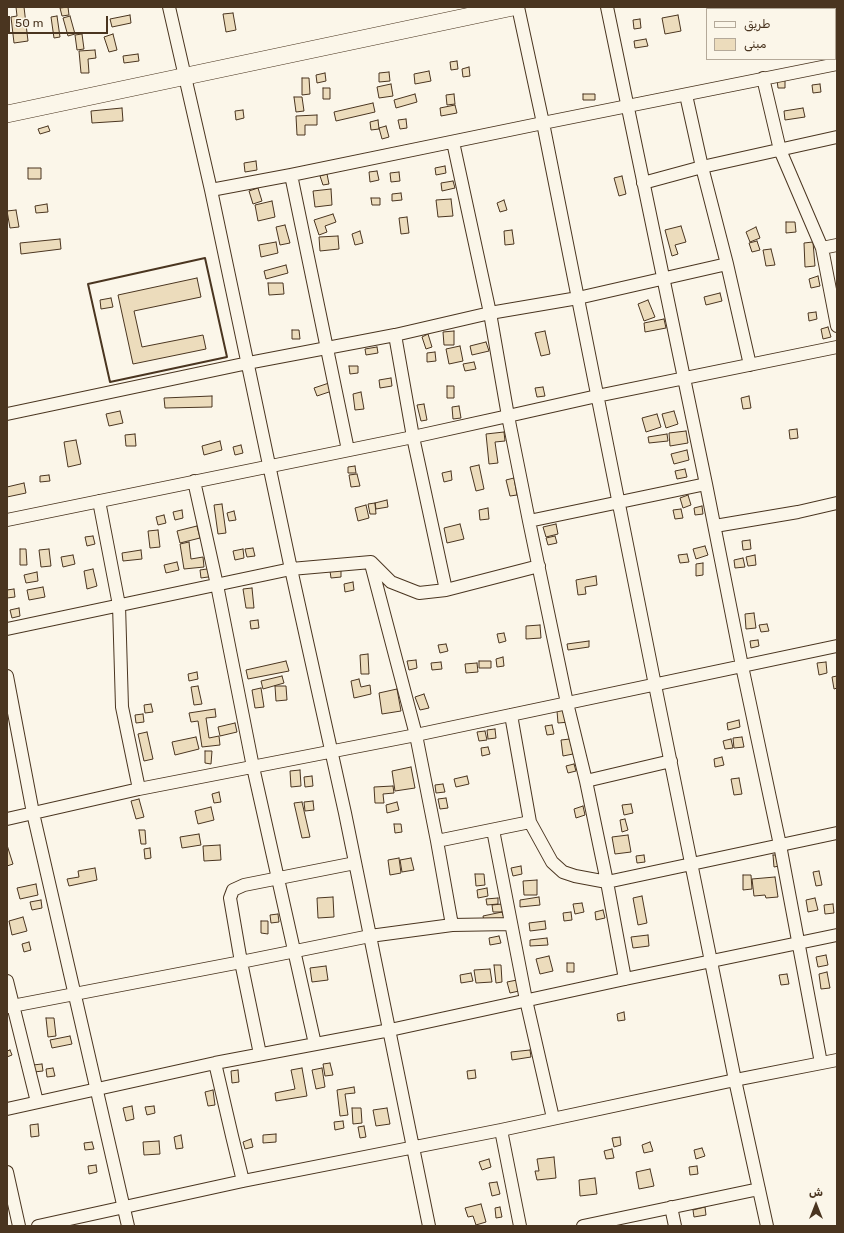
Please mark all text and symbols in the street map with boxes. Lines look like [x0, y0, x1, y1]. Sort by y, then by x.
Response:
scale bar [10, 8, 110, 34]
legend [706, 8, 836, 60]
text: 50 m [15, 16, 43, 30]
text: طريق [744, 17, 770, 31]
text: مبنى [744, 37, 766, 51]
north arrow [796, 1185, 836, 1225]
text: ش [809, 1186, 823, 1199]

